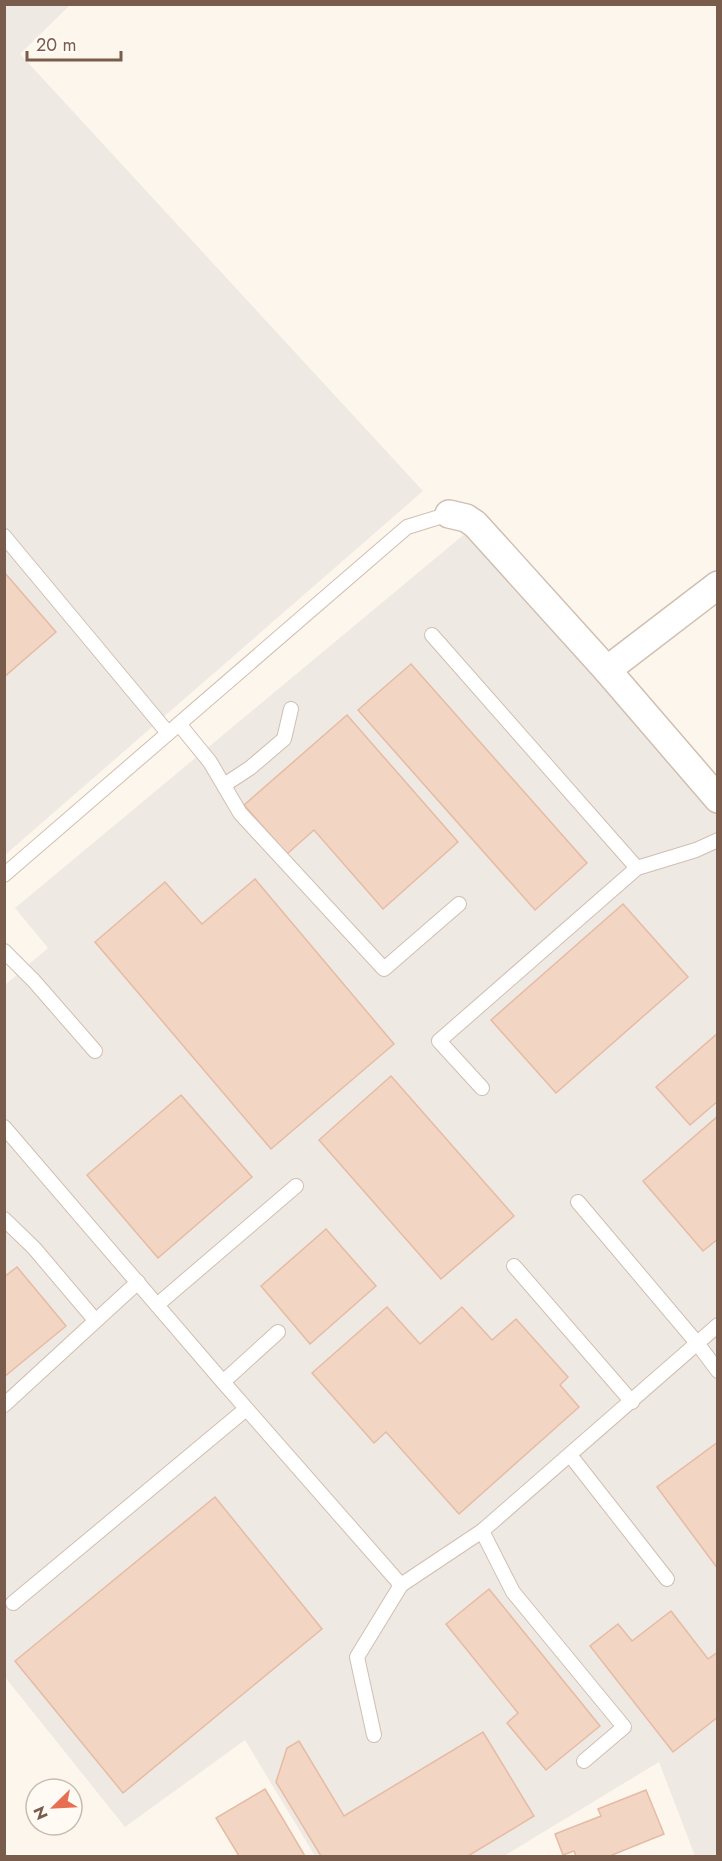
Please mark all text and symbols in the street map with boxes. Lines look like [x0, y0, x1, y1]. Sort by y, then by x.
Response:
scale bar [27, 24, 122, 62]
text: 20 m [36, 32, 76, 58]
north arrow [24, 1777, 84, 1837]
text: N [28, 1802, 54, 1823]

